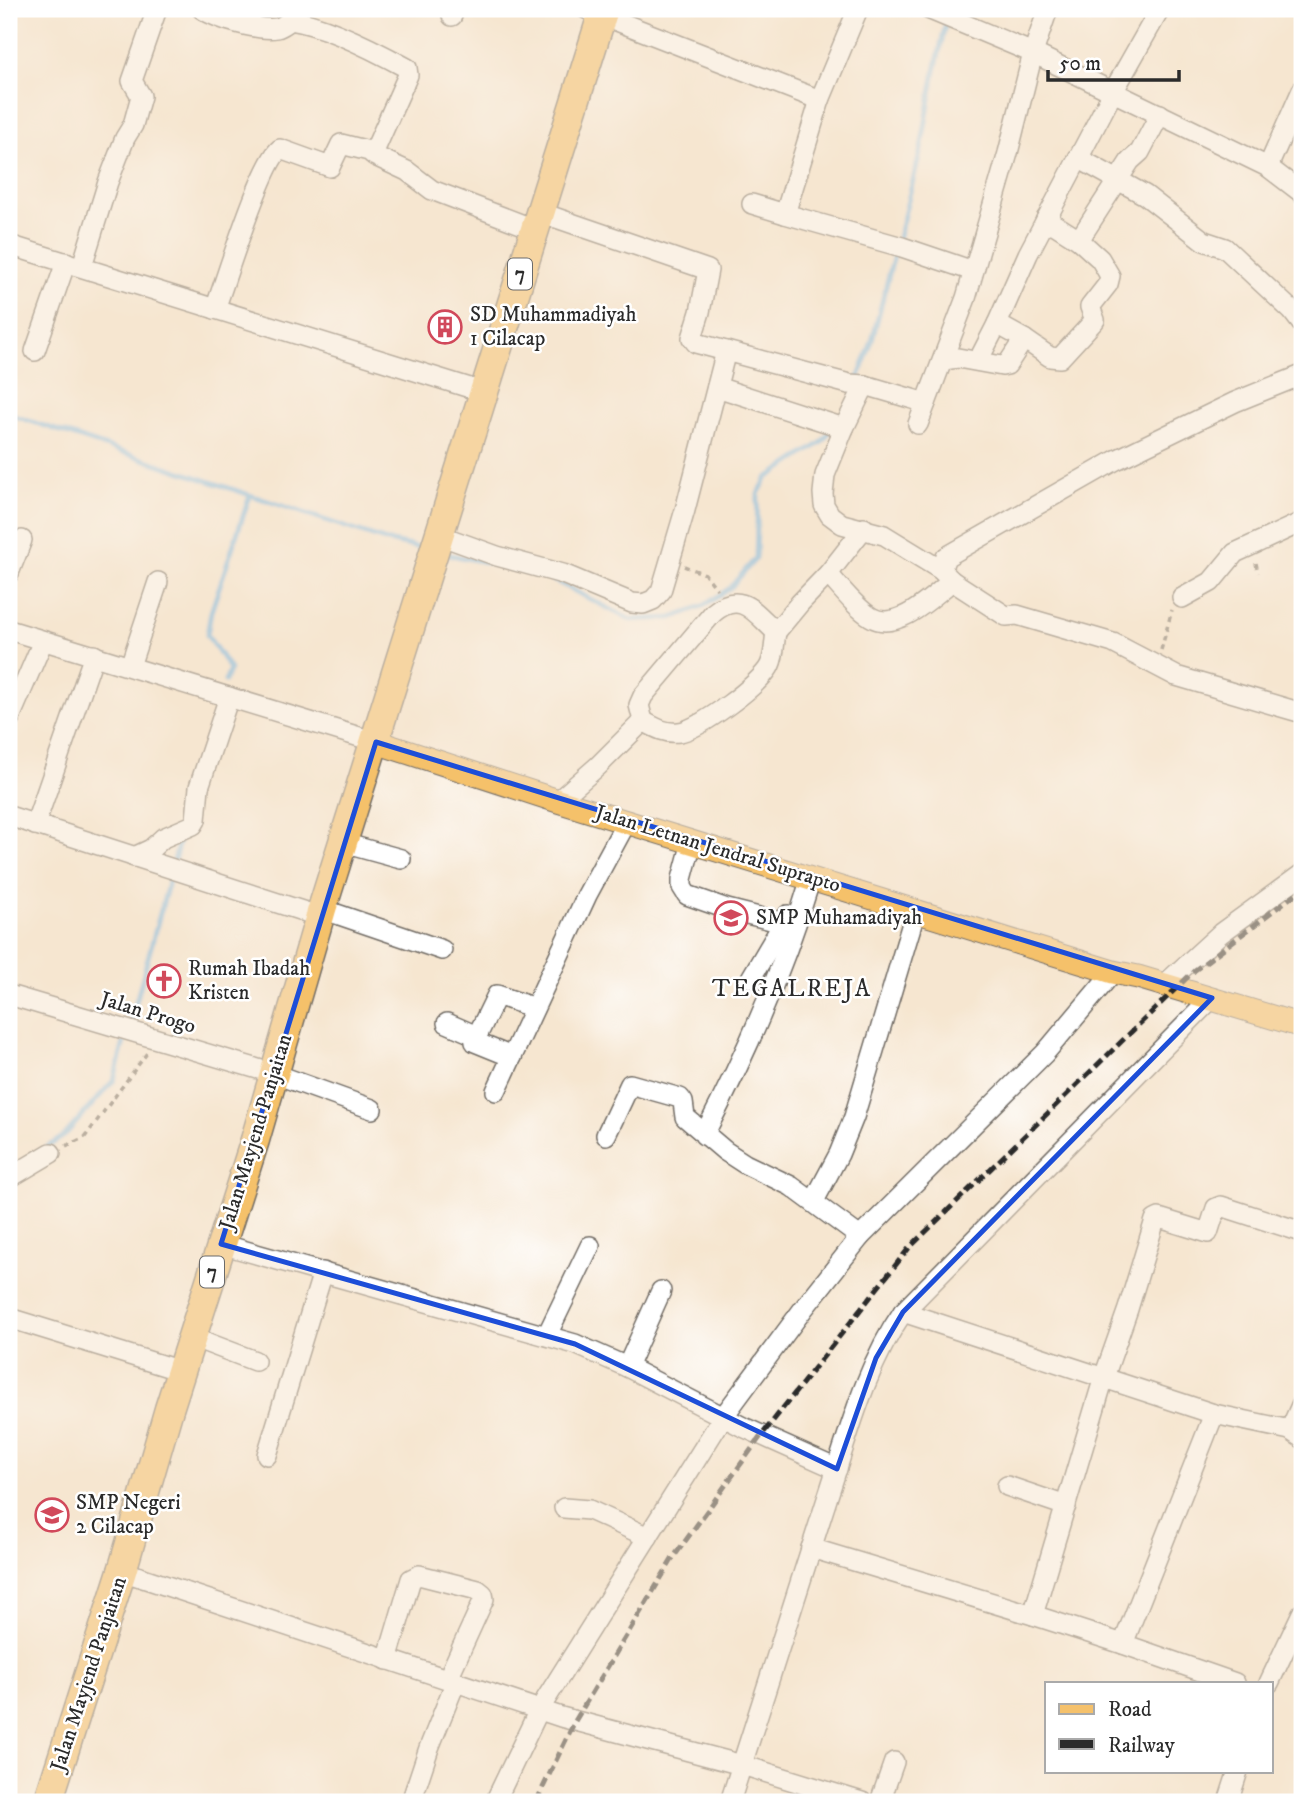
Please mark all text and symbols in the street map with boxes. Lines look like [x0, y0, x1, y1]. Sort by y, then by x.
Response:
scale bar [1048, 38, 1180, 82]
text: 50 m [1059, 51, 1101, 77]
road number: 7 [508, 258, 532, 290]
place label: SD Muhammadiyah 1 Cilacap [470, 302, 636, 352]
building icon: SD Muhammadiyah 1 Cilacap [426, 308, 464, 346]
street label: Jalan Letnan Jendral Suprapto [590, 799, 844, 899]
school or university icon: SMP Muhamadiyah [712, 899, 750, 937]
place label: SMP Muhamadiyah [756, 905, 922, 931]
place label: Rumah Ibadah Kristen [188, 956, 310, 1006]
church icon: Rumah Ibadah Kristen [145, 962, 183, 1000]
district label: TEGALREJA [712, 974, 872, 1004]
street label: Jalan Progo [95, 986, 199, 1040]
street label: Jalan Mayjend Panjaitan [213, 1031, 298, 1235]
road number: 7 [200, 1256, 224, 1288]
place label: SMP Negeri 2 Cilacap [76, 1490, 181, 1540]
school or university icon: SMP Negeri 2 Cilacap [33, 1496, 71, 1534]
street label: Jalan Mayjend Panjaitan [45, 1573, 133, 1777]
legend [1045, 1682, 1272, 1772]
text: Road [1108, 1697, 1152, 1723]
text: Railway [1108, 1733, 1176, 1759]

